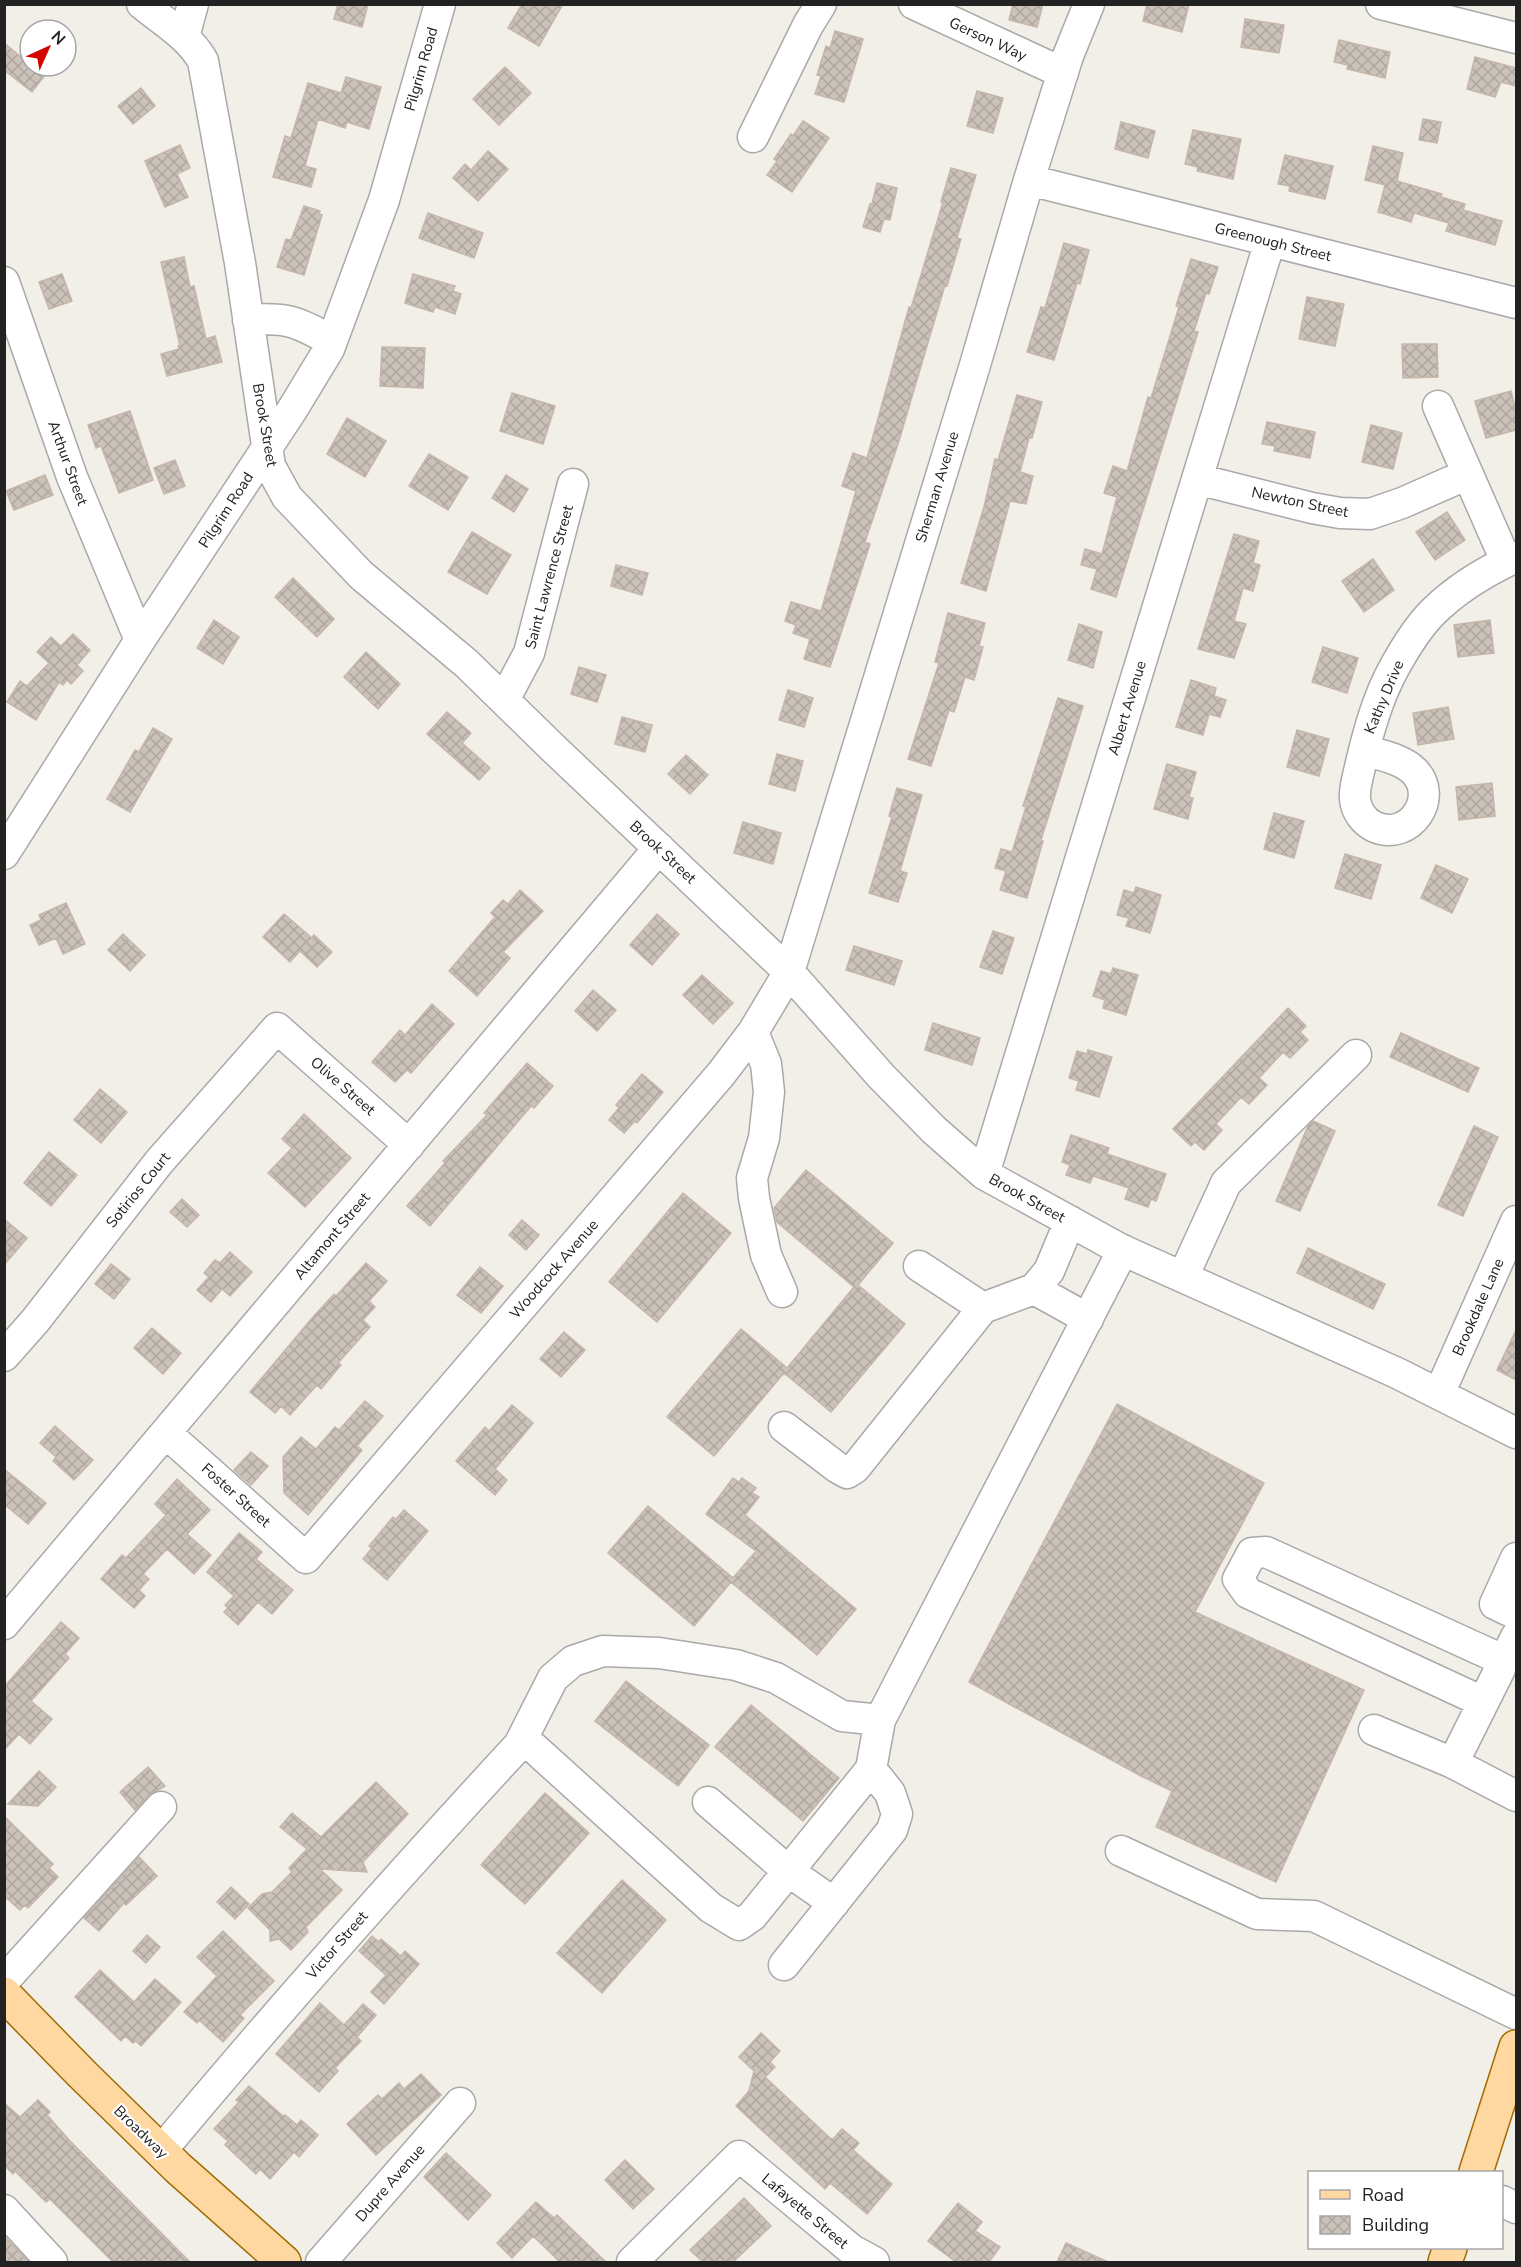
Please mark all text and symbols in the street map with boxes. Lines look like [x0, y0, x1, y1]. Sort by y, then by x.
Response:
street label: Gerson Way [946, 12, 1030, 66]
north arrow [18, 18, 78, 78]
street label: Pilgrim Road [399, 25, 443, 113]
text: N [46, 26, 70, 50]
street label: Greenough Street [1213, 218, 1334, 266]
street label: Brook Street [248, 382, 282, 469]
street label: Arthur Street [43, 418, 93, 509]
street label: Sherman Avenue [911, 429, 963, 545]
street label: Pilgrim Road [194, 468, 258, 552]
street label: Newton Street [1250, 482, 1351, 522]
street label: Saint Lawrence Street [520, 502, 578, 651]
street label: Kathy Drive [1360, 657, 1408, 737]
street label: Albert Avenue [1103, 658, 1151, 758]
street label: Brook Street [625, 816, 701, 889]
street label: Olive Street [306, 1052, 380, 1120]
street label: Sotirios Court [101, 1147, 175, 1232]
street label: Brook Street [985, 1169, 1069, 1228]
street label: Altamont Street [290, 1188, 375, 1284]
street label: Woodcock Avenue [505, 1215, 603, 1323]
street label: Brookdale Lane [1448, 1255, 1508, 1359]
street label: Foster Street [197, 1459, 275, 1532]
street label: Victor Street [301, 1906, 373, 1984]
street label: Broadway [109, 2101, 173, 2163]
street label: Dupre Avenue [351, 2140, 429, 2226]
street label: Lafayette Street [757, 2169, 853, 2254]
legend [1308, 2171, 1503, 2249]
text: Road [1362, 2183, 1404, 2207]
text: Building [1362, 2213, 1429, 2237]

